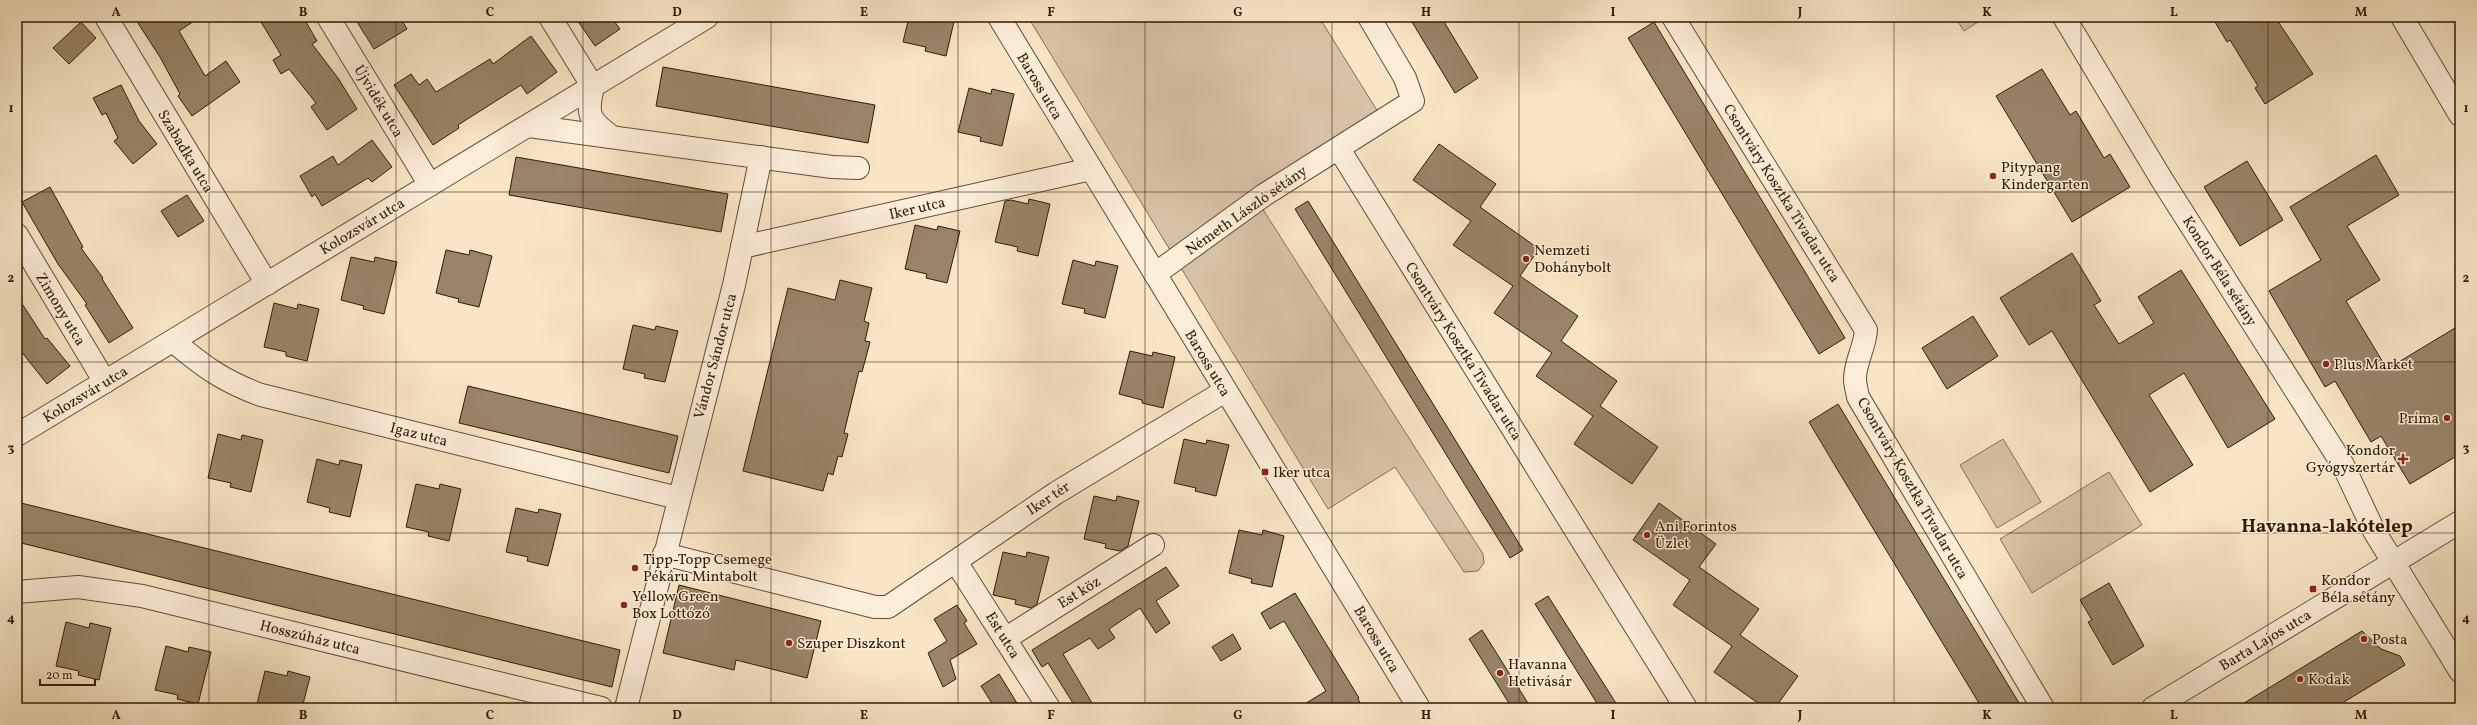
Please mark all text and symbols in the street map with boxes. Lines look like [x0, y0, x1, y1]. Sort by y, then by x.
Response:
text: A [111, 4, 121, 22]
text: B [299, 4, 308, 22]
text: C [486, 4, 494, 22]
text: D [672, 4, 682, 22]
text: E [860, 4, 868, 22]
text: F [1047, 4, 1055, 22]
text: G [1233, 4, 1243, 22]
text: H [1421, 4, 1431, 22]
text: I [1611, 4, 1616, 22]
text: J [1797, 4, 1803, 22]
text: K [1982, 4, 1992, 22]
text: L [2170, 4, 2178, 22]
text: M [2355, 4, 2368, 22]
street label: Baross utca [1010, 49, 1067, 124]
street label: Újvidék utca [348, 62, 408, 142]
text: 1 [8, 100, 14, 118]
text: 1 [2463, 100, 2469, 118]
street label: Csontváry Kosztka Tivadar utca [1717, 101, 1844, 287]
street label: Szabadka utca [152, 106, 218, 197]
place label: Pitypang Kindergarten [2001, 158, 2089, 196]
street label: Németh László sétány [1182, 161, 1312, 261]
marker: Pitypang Kindergarten [1988, 171, 1998, 181]
street label: Iker utca [887, 193, 948, 226]
street label: Kolozsvár utca [316, 194, 409, 261]
street label: Kondor Béla sétány [2176, 213, 2261, 331]
place label: Nemzeti Dohánybolt [1534, 241, 1611, 279]
marker: Nemzeti Dohánybolt [1521, 254, 1531, 264]
street label: Csontváry Kosztka Tivadar utca [1399, 259, 1526, 445]
street label: Zimony utca [30, 269, 90, 350]
text: 2 [8, 270, 15, 288]
text: 2 [2463, 270, 2470, 288]
street label: Vándor Sándor utca [690, 291, 743, 422]
street label: Baross utca [1178, 326, 1235, 401]
place label: Plus Market [2334, 355, 2413, 376]
marker: Plus Market [2321, 359, 2331, 369]
street label: Kolozsvár utca [39, 362, 132, 429]
street label: Csontváry Kosztka Tivadar utca [1851, 394, 1972, 583]
place label: Príma [2399, 409, 2439, 430]
marker: Príma [2442, 413, 2452, 423]
street label: Igaz utca [388, 418, 450, 453]
text: 3 [8, 440, 15, 458]
text: 3 [2463, 440, 2470, 458]
place label: Kondor Gyógyszertár [2306, 441, 2395, 479]
marker: Kondor Gyógyszertár [2398, 454, 2408, 464]
place label: Iker utca [1273, 463, 1330, 484]
marker: Iker utca [1260, 467, 1270, 477]
street label: Iker tér [1023, 477, 1075, 521]
district label: Havanna-lakótelep [2241, 514, 2413, 540]
place label: Ani Forintos Üzlet [1655, 517, 1737, 555]
marker: Ani Forintos Üzlet [1642, 530, 1652, 540]
place label: Tipp-Topp Csemege Pékáru Mintabolt [643, 550, 772, 588]
marker: Tipp-Topp Csemege Pékáru Mintabolt [630, 563, 640, 573]
place label: Kondor Béla sétány [2321, 571, 2395, 609]
street label: Est köz [1054, 572, 1105, 615]
marker: Kondor Béla sétány [2308, 584, 2318, 594]
place label: Yellow Green Box Lottózó [632, 587, 719, 625]
marker: Yellow Green Box Lottózó [619, 600, 629, 610]
street label: Baross utca [1347, 602, 1404, 677]
street label: Barta Lajos utca [2216, 605, 2316, 677]
street label: Est utca [979, 608, 1024, 663]
text: 4 [7, 610, 15, 628]
text: 4 [2462, 610, 2470, 628]
street label: Hosszúház utca [257, 616, 362, 661]
place label: Posta [2372, 630, 2408, 651]
place label: Szuper Diszkont [797, 634, 906, 655]
marker: Posta [2359, 634, 2369, 644]
marker: Szuper Diszkont [784, 638, 794, 648]
place label: Havanna Hetivásár [1508, 655, 1572, 693]
scale bar [40, 661, 95, 687]
text: 20 m [46, 668, 73, 684]
marker: Havanna Hetivásár [1495, 668, 1505, 678]
place label: Kodak [2308, 670, 2350, 691]
marker: Kodak [2295, 674, 2305, 684]
text: A [111, 707, 121, 725]
text: B [299, 707, 308, 725]
text: C [486, 707, 494, 725]
text: D [672, 707, 682, 725]
text: E [860, 707, 868, 725]
text: F [1047, 707, 1055, 725]
text: G [1233, 707, 1243, 725]
text: H [1421, 707, 1431, 725]
text: I [1611, 707, 1616, 725]
text: J [1797, 707, 1803, 725]
text: K [1982, 707, 1992, 725]
text: L [2170, 707, 2178, 725]
text: M [2355, 707, 2368, 725]

